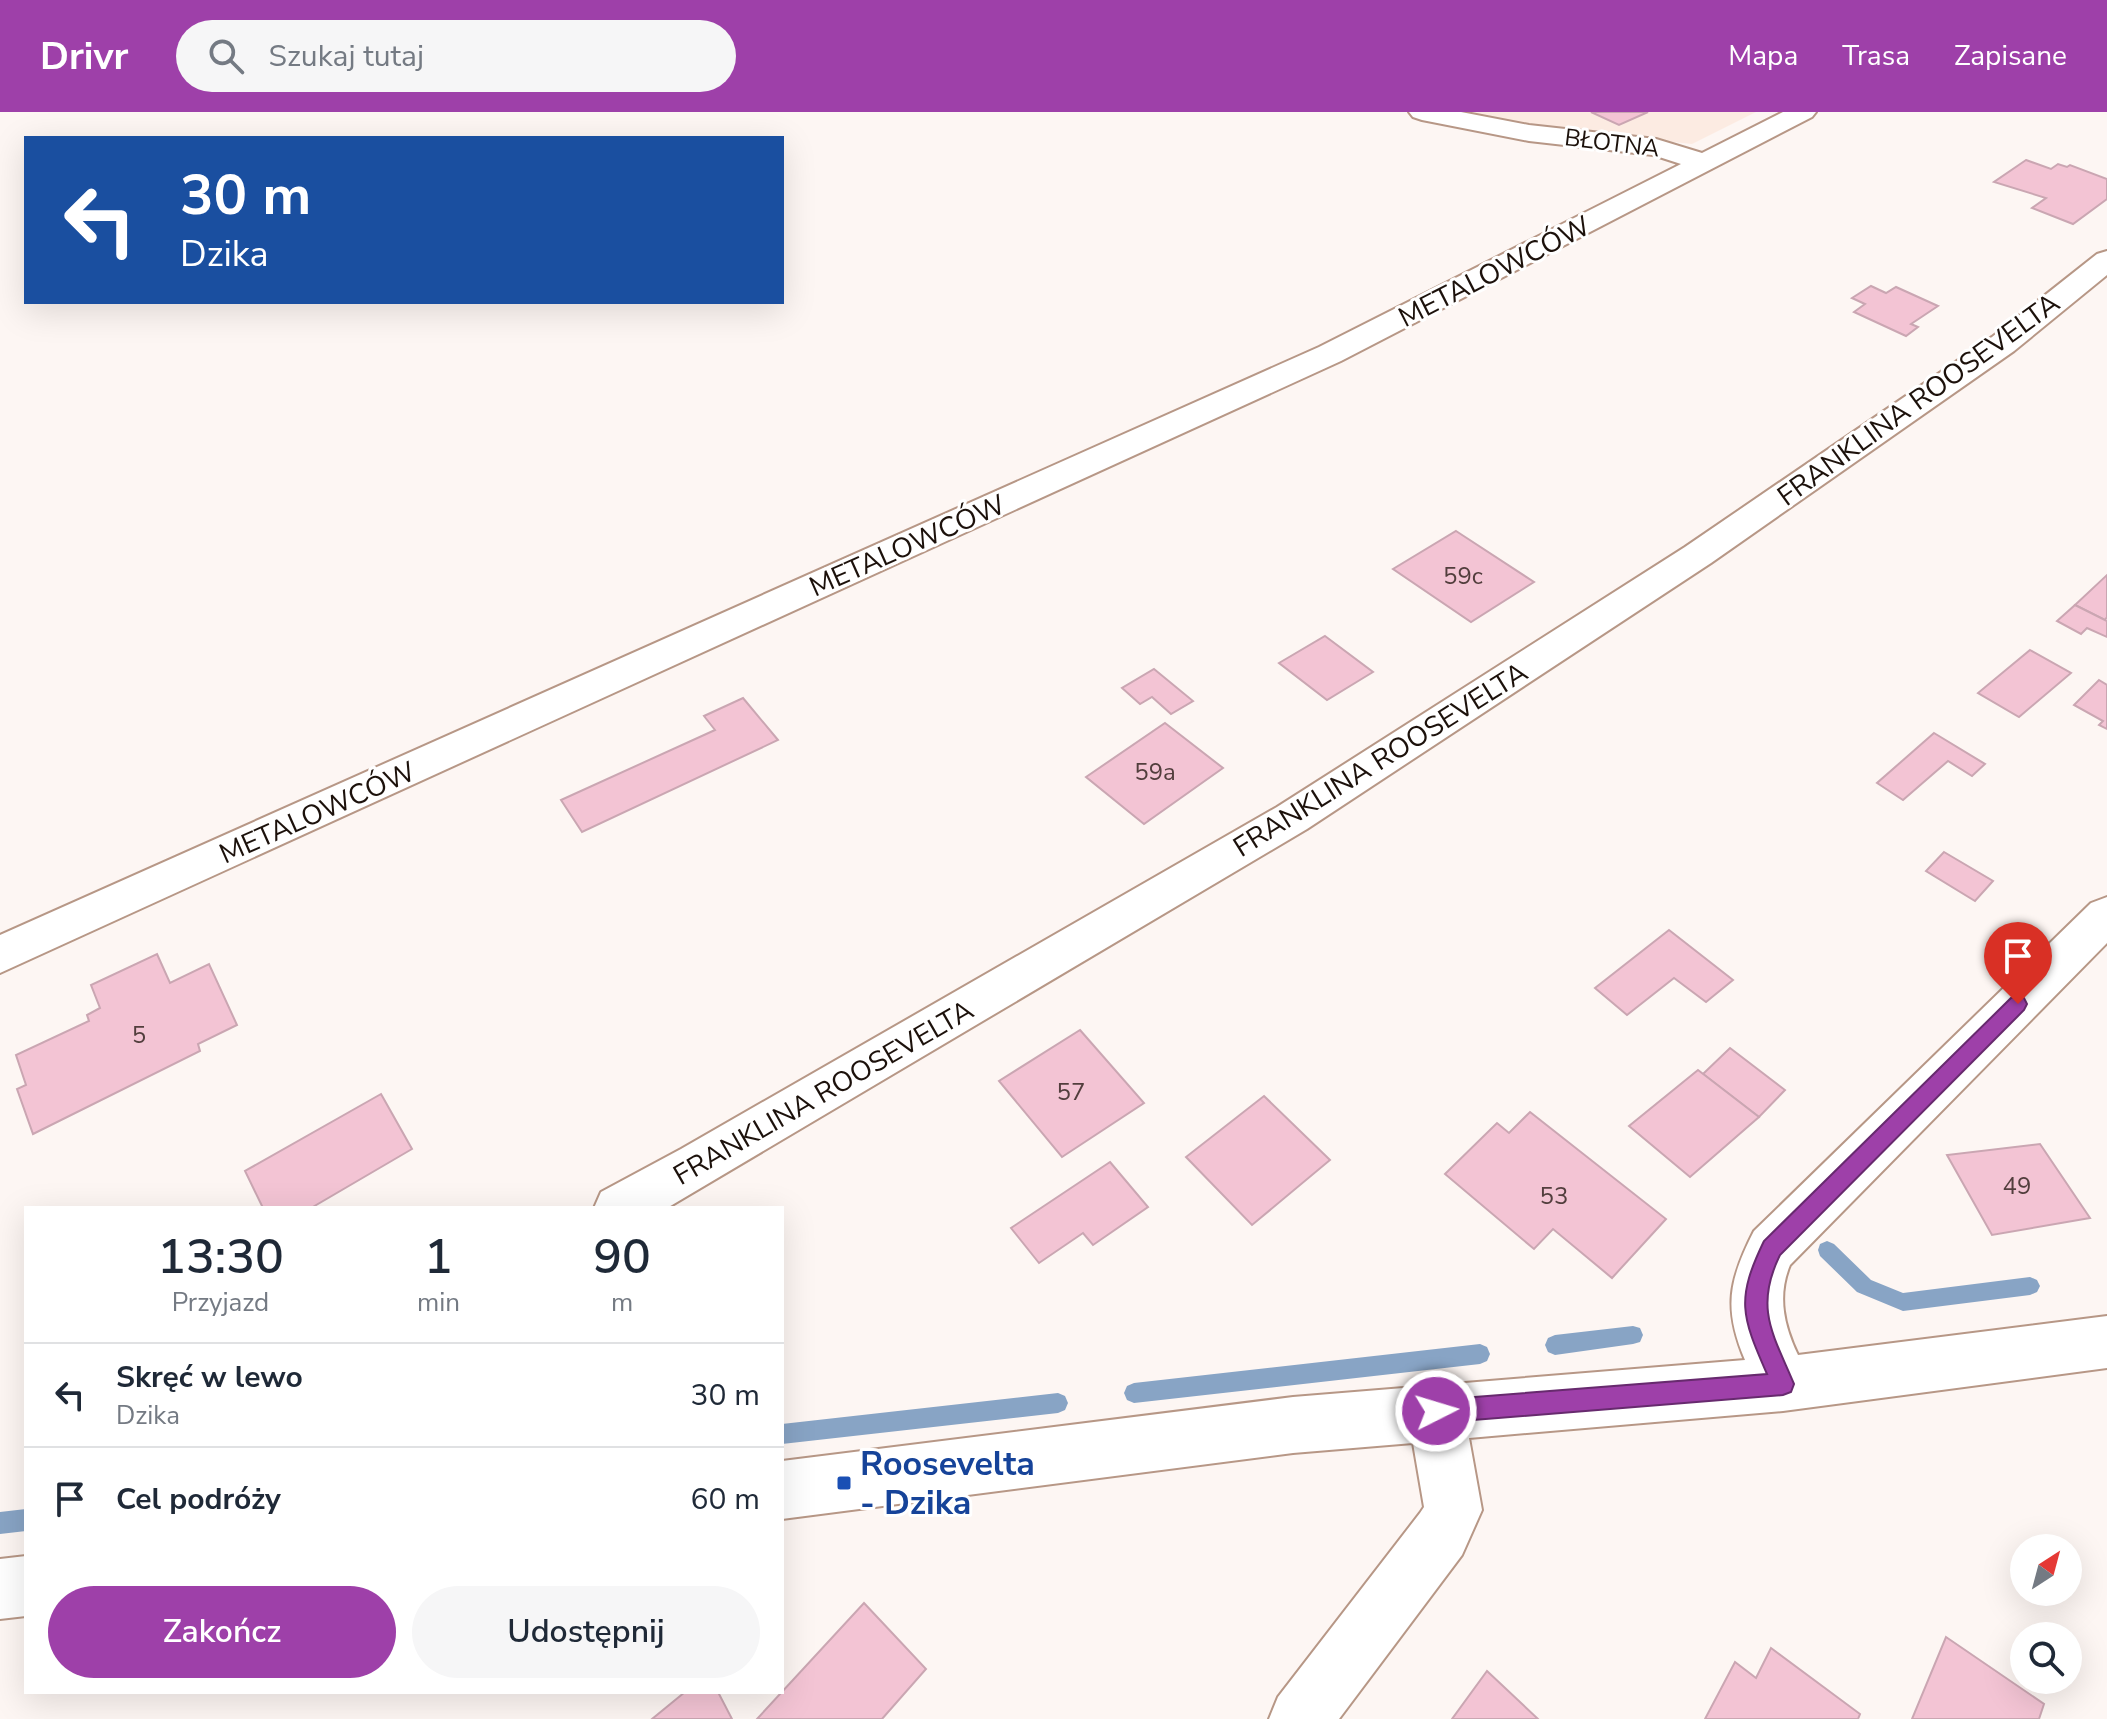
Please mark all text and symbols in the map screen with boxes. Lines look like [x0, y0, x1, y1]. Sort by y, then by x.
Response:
search box [176, 20, 736, 92]
text: Drivr [40, 31, 128, 82]
icon: search [204, 34, 248, 78]
text: Szukaj tutaj [268, 36, 424, 77]
text: Mapa [1728, 37, 1798, 75]
text: Trasa [1842, 37, 1910, 75]
text: Zapisane [1954, 37, 2067, 75]
street label: BŁOTNA [1563, 121, 1662, 165]
text: 30 m [180, 157, 311, 234]
icon: left [48, 168, 152, 272]
street label: METALOWCÓW [1392, 207, 1597, 337]
text: Dzika [180, 230, 269, 279]
street label: FRANKLINA ROOSEVELTA [1770, 284, 2067, 515]
street label: METALOWCÓW [803, 486, 1012, 606]
house number: 59c [1443, 560, 1483, 592]
street label: FRANKLINA ROOSEVELTA [1226, 654, 1535, 866]
street label: METALOWCÓW [213, 753, 422, 873]
house number: 59a [1134, 756, 1176, 788]
pin [1984, 922, 2052, 1004]
icon: arrive [1996, 934, 2040, 978]
street label: FRANKLINA ROOSEVELTA [667, 991, 980, 1194]
house number: 5 [132, 1019, 146, 1051]
house number: 57 [1057, 1076, 1085, 1108]
house number: 49 [2003, 1170, 2031, 1202]
house number: 53 [1540, 1180, 1568, 1212]
text: 13:30 [157, 1224, 284, 1290]
text: 1 [424, 1224, 453, 1290]
text: 90 [593, 1224, 651, 1290]
text: Przyjazd [172, 1285, 269, 1320]
text: min [417, 1285, 460, 1320]
text: m [611, 1285, 633, 1320]
text: Skręć w lewo [116, 1357, 303, 1398]
position arrow [1394, 1369, 1478, 1453]
icon: left [48, 1373, 92, 1417]
text: 30 m [691, 1375, 760, 1416]
text: Dzika [116, 1398, 180, 1433]
place label: Roosevelta - Dzika [860, 1441, 1035, 1526]
marker: Roosevelta - Dzika [835, 1474, 853, 1492]
icon: arrive [48, 1477, 92, 1521]
text: Cel podróży [116, 1479, 281, 1520]
text: 60 m [691, 1479, 760, 1520]
north arrow [2010, 1534, 2082, 1606]
map controls [2010, 1534, 2082, 1694]
button: Zakończ [48, 1586, 396, 1678]
button: Udostępnij [412, 1586, 760, 1678]
button: search [2010, 1622, 2082, 1694]

